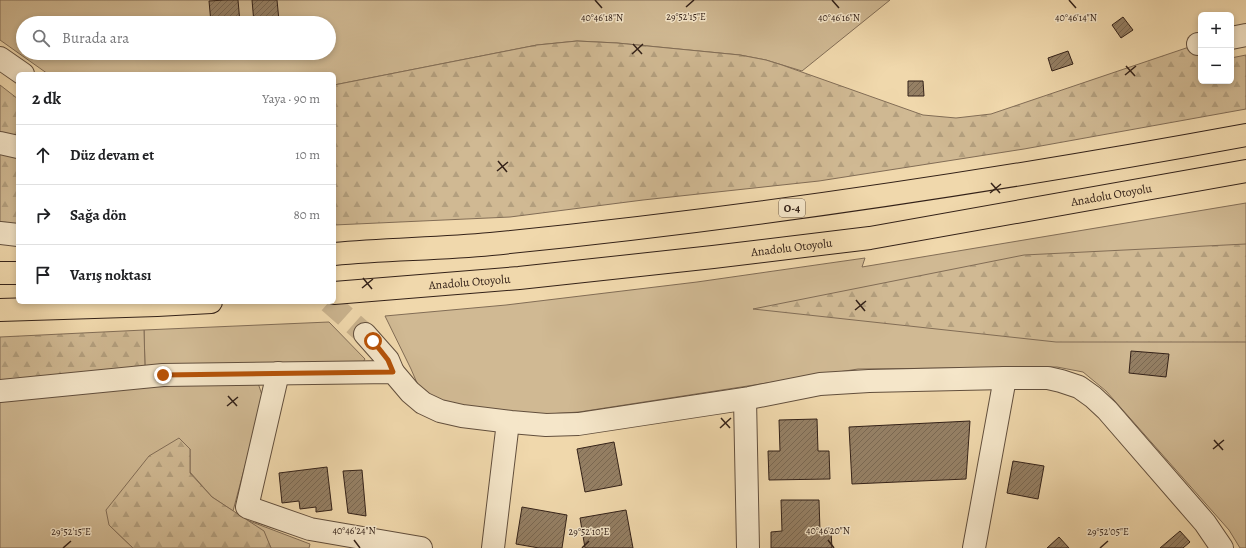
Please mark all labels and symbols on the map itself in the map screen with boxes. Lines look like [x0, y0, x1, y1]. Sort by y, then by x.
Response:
text: 29°52'15"E [666, 10, 706, 23]
text: 40°46'18"N [581, 11, 623, 24]
text: 40°46'16"N [818, 11, 860, 24]
text: 40°46'14"N [1055, 11, 1097, 24]
street label: Anadolu Otoyolu [1069, 180, 1154, 210]
road number: O-4 [779, 199, 805, 217]
street label: Anadolu Otoyolu [749, 235, 834, 260]
street label: Anadolu Otoyolu [427, 271, 512, 293]
route start [364, 332, 382, 350]
route end [154, 366, 172, 384]
text: 40°46'24"N [332, 524, 376, 537]
text: 40°46'20"N [806, 524, 850, 537]
text: 29°52'15"E [51, 525, 91, 538]
text: 29°52'10"E [569, 525, 609, 538]
text: 29°52'05"E [1087, 525, 1129, 538]

